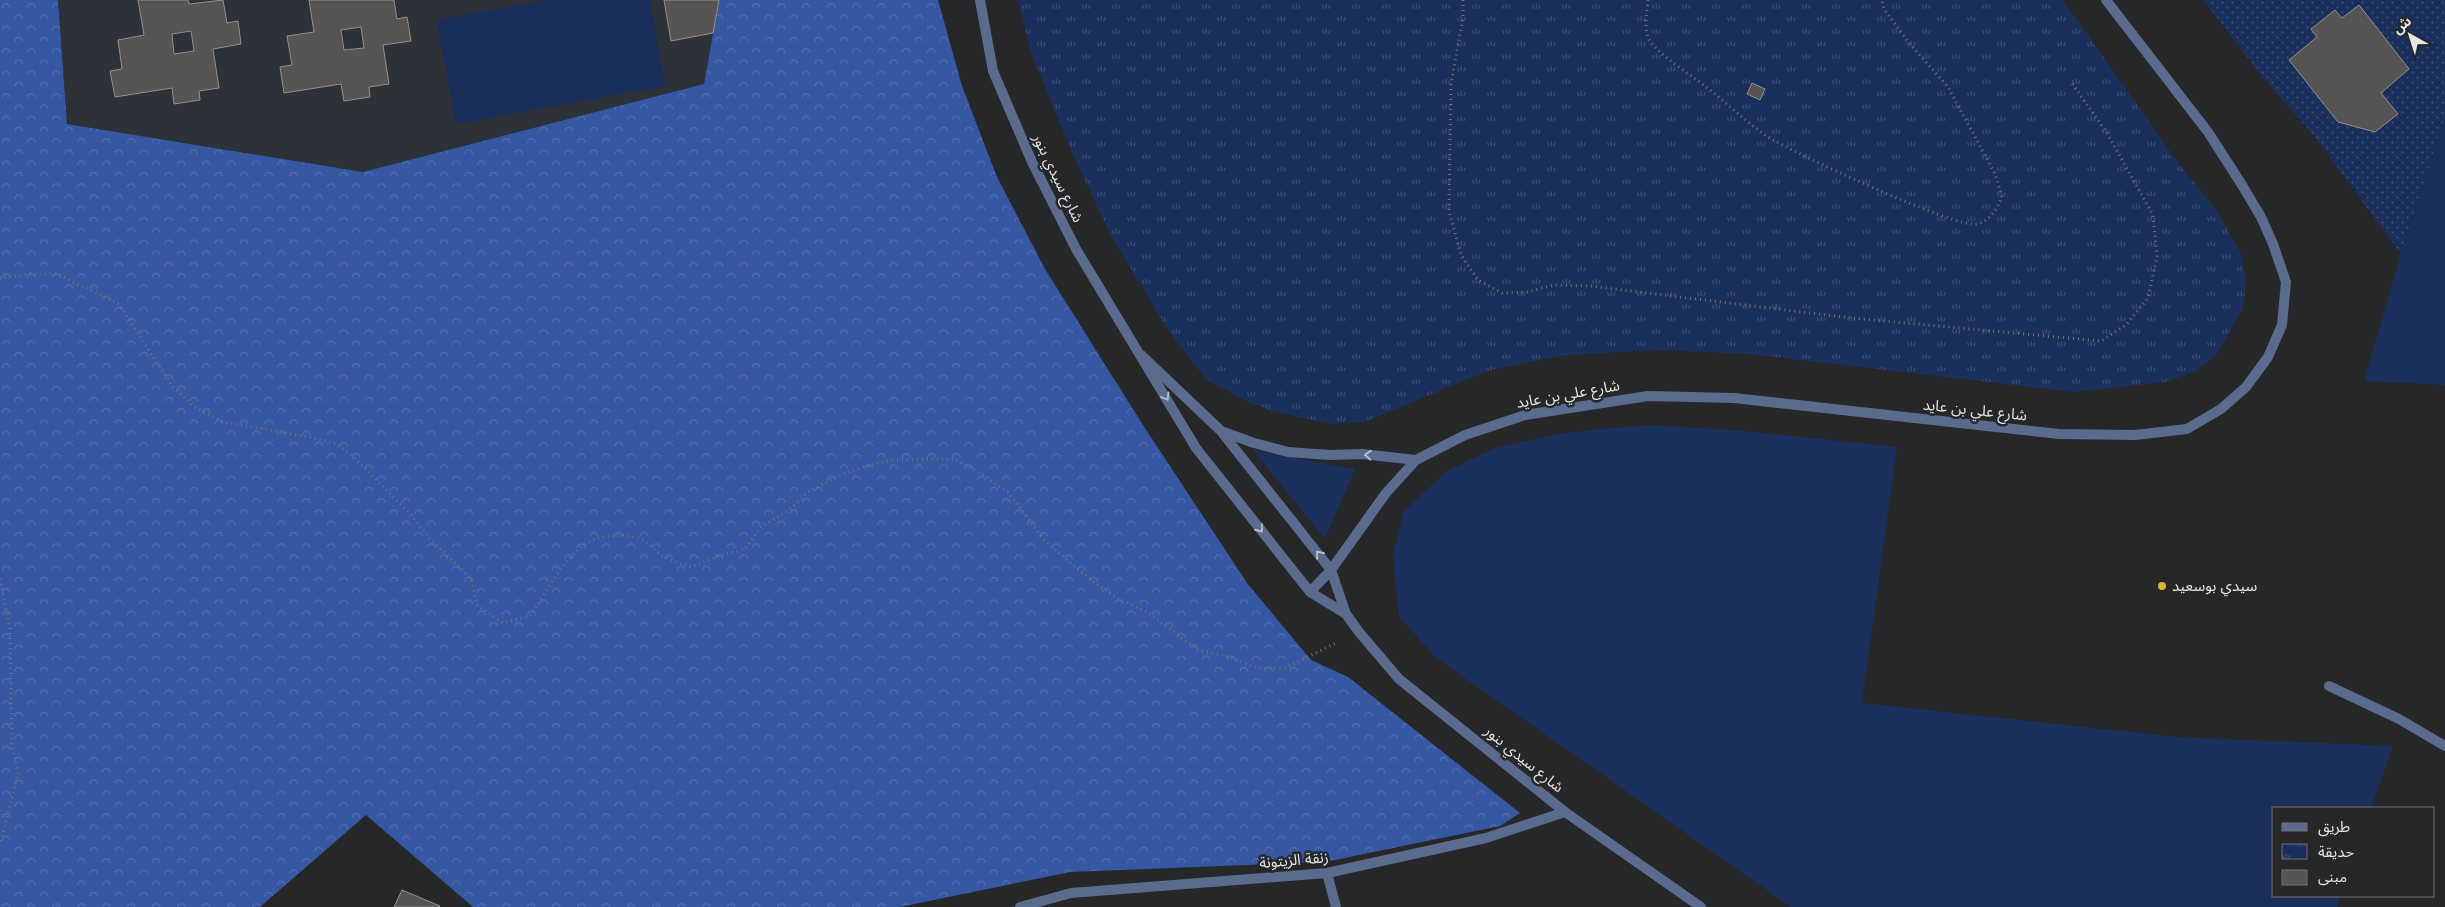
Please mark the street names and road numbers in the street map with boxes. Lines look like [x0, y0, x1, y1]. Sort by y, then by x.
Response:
street label: شارع سيدي بنور [1026, 129, 1088, 227]
street label: شارع علي بن عايد [1515, 375, 1622, 415]
street label: شارع علي بن عايد [1922, 395, 2028, 427]
street label: شارع سيدي بنور [1478, 720, 1568, 799]
street label: زنقة الزيتونة [1258, 847, 1329, 872]

